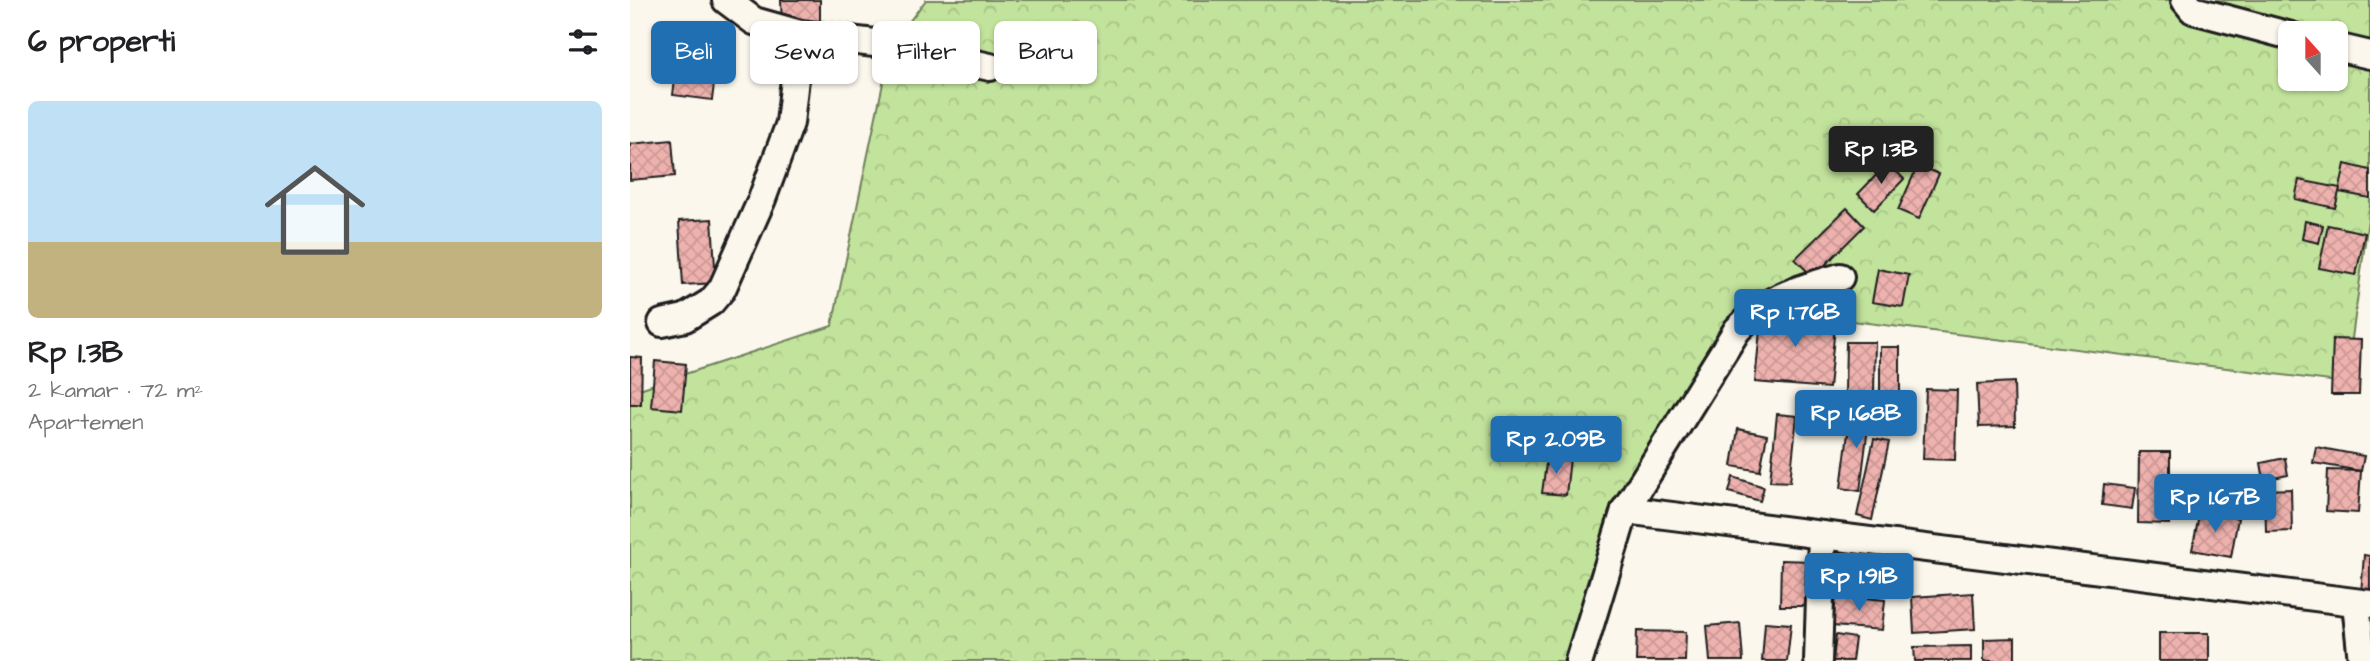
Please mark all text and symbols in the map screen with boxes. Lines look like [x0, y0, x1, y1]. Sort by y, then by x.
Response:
text: 6 properti [28, 21, 175, 63]
chip: Beli [651, 21, 736, 84]
chip: Sewa [750, 21, 858, 84]
chip: Filter [872, 21, 980, 84]
chip: Baru [994, 21, 1097, 84]
north arrow [2278, 21, 2348, 91]
map controls [2278, 21, 2348, 91]
icon: filters [564, 23, 602, 61]
pin: Rp 1.3B [1816, 127, 1946, 186]
text: Rp 1.3B [1845, 133, 1917, 165]
icon: home [252, 147, 378, 273]
pin: Rp 1.76B [1723, 290, 1867, 349]
text: Rp 1.76B [1750, 296, 1840, 328]
text: Rp 1.3B [28, 332, 123, 374]
text: 2 kamar · 72 m² [28, 374, 203, 406]
pin: Rp 1.68B [1784, 391, 1928, 450]
text: Rp 1.68B [1811, 397, 1901, 429]
text: Apartemen [28, 406, 144, 438]
pin: Rp 2.09B [1484, 416, 1628, 476]
text: Rp 2.09B [1507, 423, 1605, 455]
pin: Rp 1.67B [2143, 475, 2287, 534]
text: Rp 1.67B [2170, 481, 2260, 513]
pin: Rp 1.91B [1787, 554, 1931, 613]
text: Rp 1.91B [1821, 560, 1897, 592]

